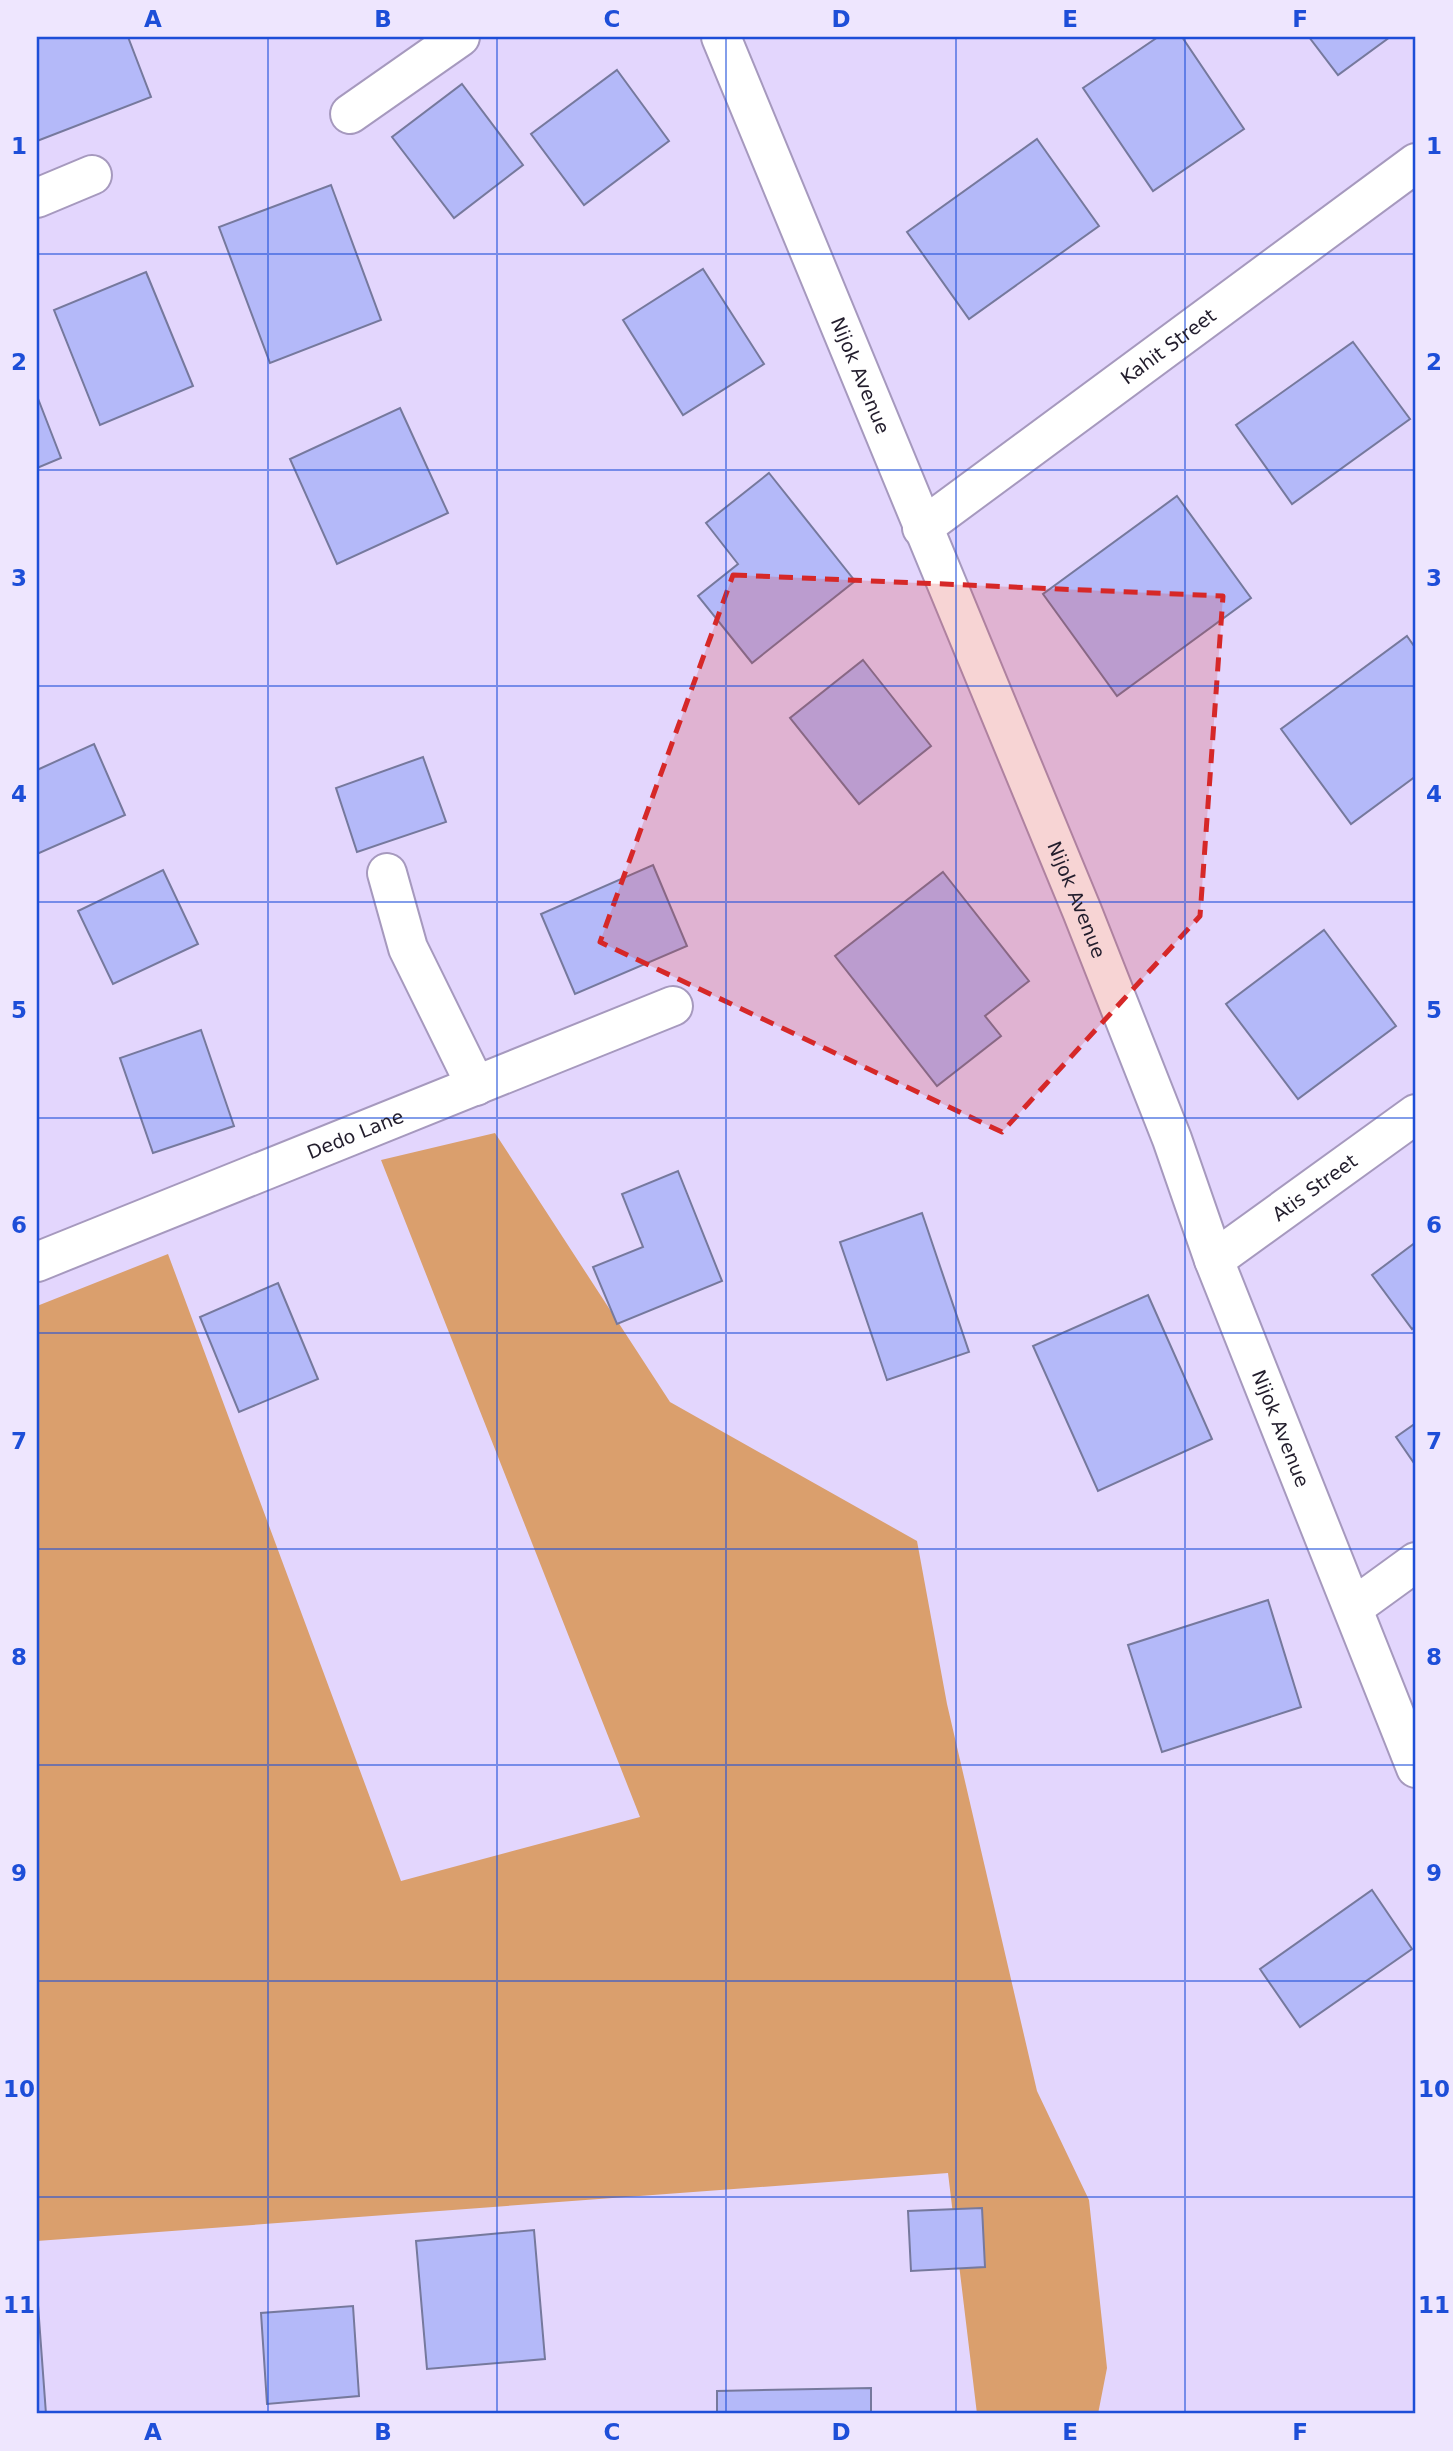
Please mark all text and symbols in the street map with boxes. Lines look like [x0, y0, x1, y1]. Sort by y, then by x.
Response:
text: A [144, 6, 162, 32]
text: B [374, 6, 392, 32]
text: C [604, 6, 620, 32]
text: D [831, 6, 851, 32]
text: E [1062, 6, 1078, 32]
text: F [1292, 6, 1308, 32]
text: 1 [11, 133, 27, 159]
text: 1 [1426, 133, 1442, 159]
street label: Kahit Street [1116, 304, 1220, 388]
street label: Nijok Avenue [827, 314, 895, 437]
text: 2 [11, 349, 27, 375]
text: 2 [1426, 349, 1442, 375]
text: 3 [11, 565, 27, 591]
text: 3 [1426, 565, 1442, 591]
text: 4 [11, 781, 27, 807]
text: 4 [1426, 781, 1442, 807]
street label: Nijok Avenue [1043, 838, 1110, 961]
text: 5 [11, 997, 27, 1023]
text: 5 [1426, 997, 1442, 1023]
street label: Dedo Lane [304, 1105, 407, 1163]
street label: Atis Street [1268, 1149, 1361, 1225]
text: 6 [11, 1212, 27, 1238]
text: 6 [1426, 1212, 1442, 1238]
street label: Nijok Avenue [1248, 1367, 1314, 1490]
text: 7 [11, 1428, 27, 1454]
text: 7 [1426, 1428, 1442, 1454]
text: 8 [11, 1644, 27, 1670]
text: 8 [1426, 1644, 1442, 1670]
text: 9 [11, 1860, 27, 1886]
text: 9 [1426, 1860, 1442, 1886]
text: 10 [3, 2076, 35, 2102]
text: 10 [1418, 2076, 1450, 2102]
text: 11 [3, 2292, 35, 2318]
text: 11 [1418, 2292, 1450, 2318]
text: A [144, 2419, 162, 2445]
text: B [374, 2419, 392, 2445]
text: C [604, 2419, 620, 2445]
text: D [831, 2419, 851, 2445]
text: E [1062, 2419, 1078, 2445]
text: F [1292, 2419, 1308, 2445]

